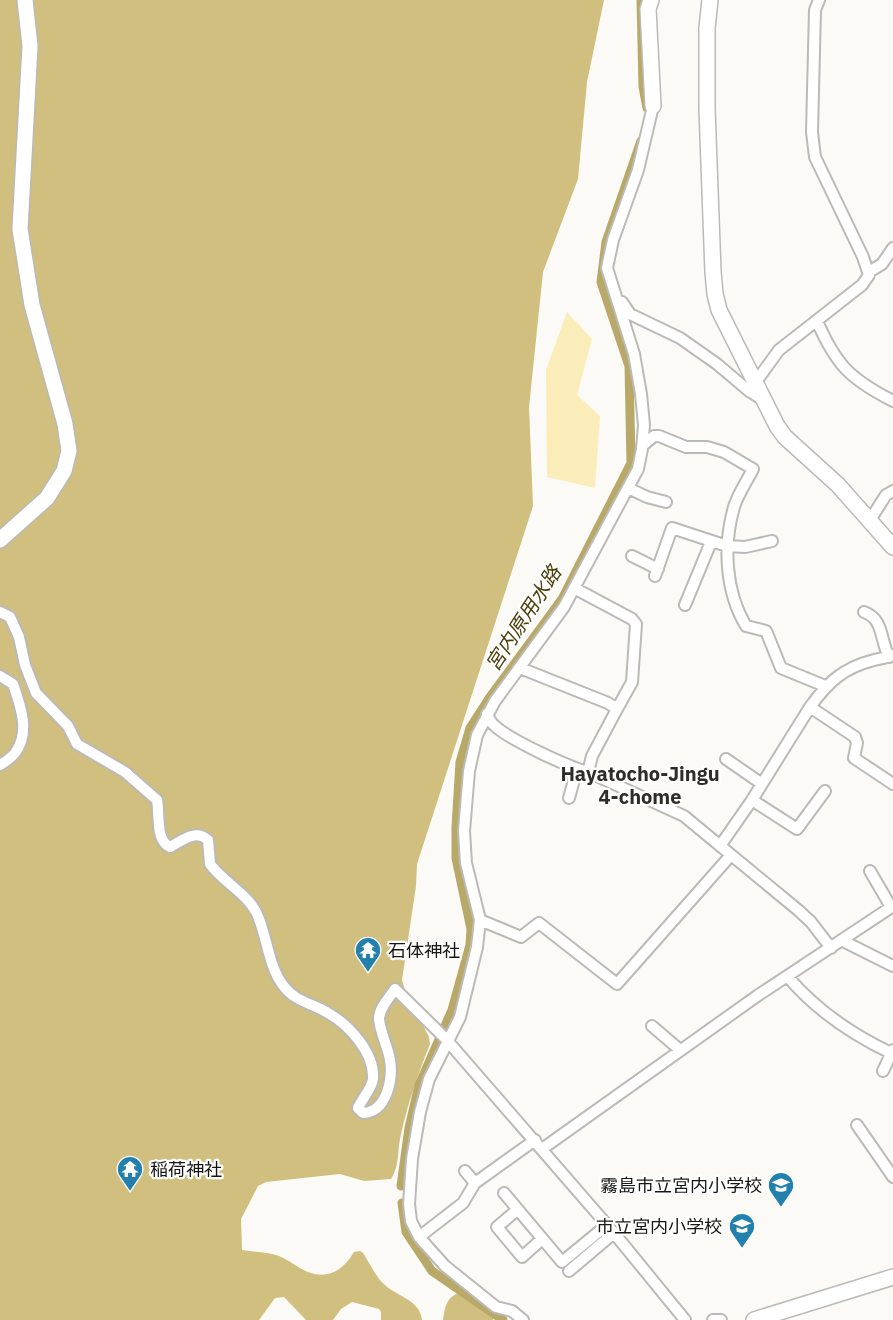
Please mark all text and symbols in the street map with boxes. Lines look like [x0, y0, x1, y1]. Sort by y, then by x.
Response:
water label: 宮内原用水路 [479, 559, 568, 676]
district label: Hayatocho-Jingu 4-chome [560, 760, 720, 810]
temple icon: 石体神社 [353, 935, 383, 973]
place label: 石体神社 [388, 939, 460, 962]
temple icon: 稲荷神社 [115, 1154, 145, 1192]
place label: 稲荷神社 [150, 1158, 222, 1181]
school or university icon: 霧島市立宮内小学校 [766, 1170, 796, 1208]
place label: 霧島市立宮内小学校 [600, 1174, 762, 1197]
school or university icon: 市立宮内小学校 [727, 1211, 757, 1249]
place label: 市立宮内小学校 [596, 1215, 722, 1238]

